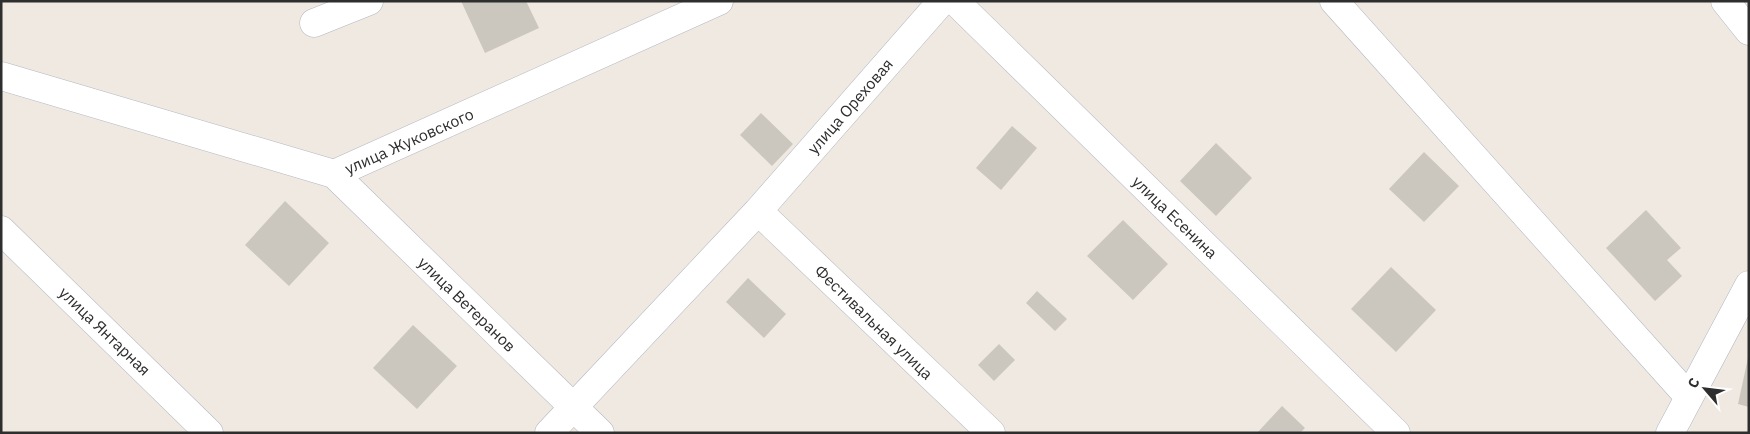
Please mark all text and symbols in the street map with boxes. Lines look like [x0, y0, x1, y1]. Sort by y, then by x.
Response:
street label: улица Ореховая [803, 54, 897, 158]
street label: улица Жуковского [341, 104, 477, 178]
street label: улица Есенина [1128, 171, 1222, 263]
street label: улица Ветеранов [414, 252, 520, 356]
street label: Фестивальная улица [811, 260, 938, 384]
street label: улица Янтарная [55, 282, 155, 380]
north arrow [1680, 364, 1730, 414]
text: С [1683, 375, 1704, 391]

